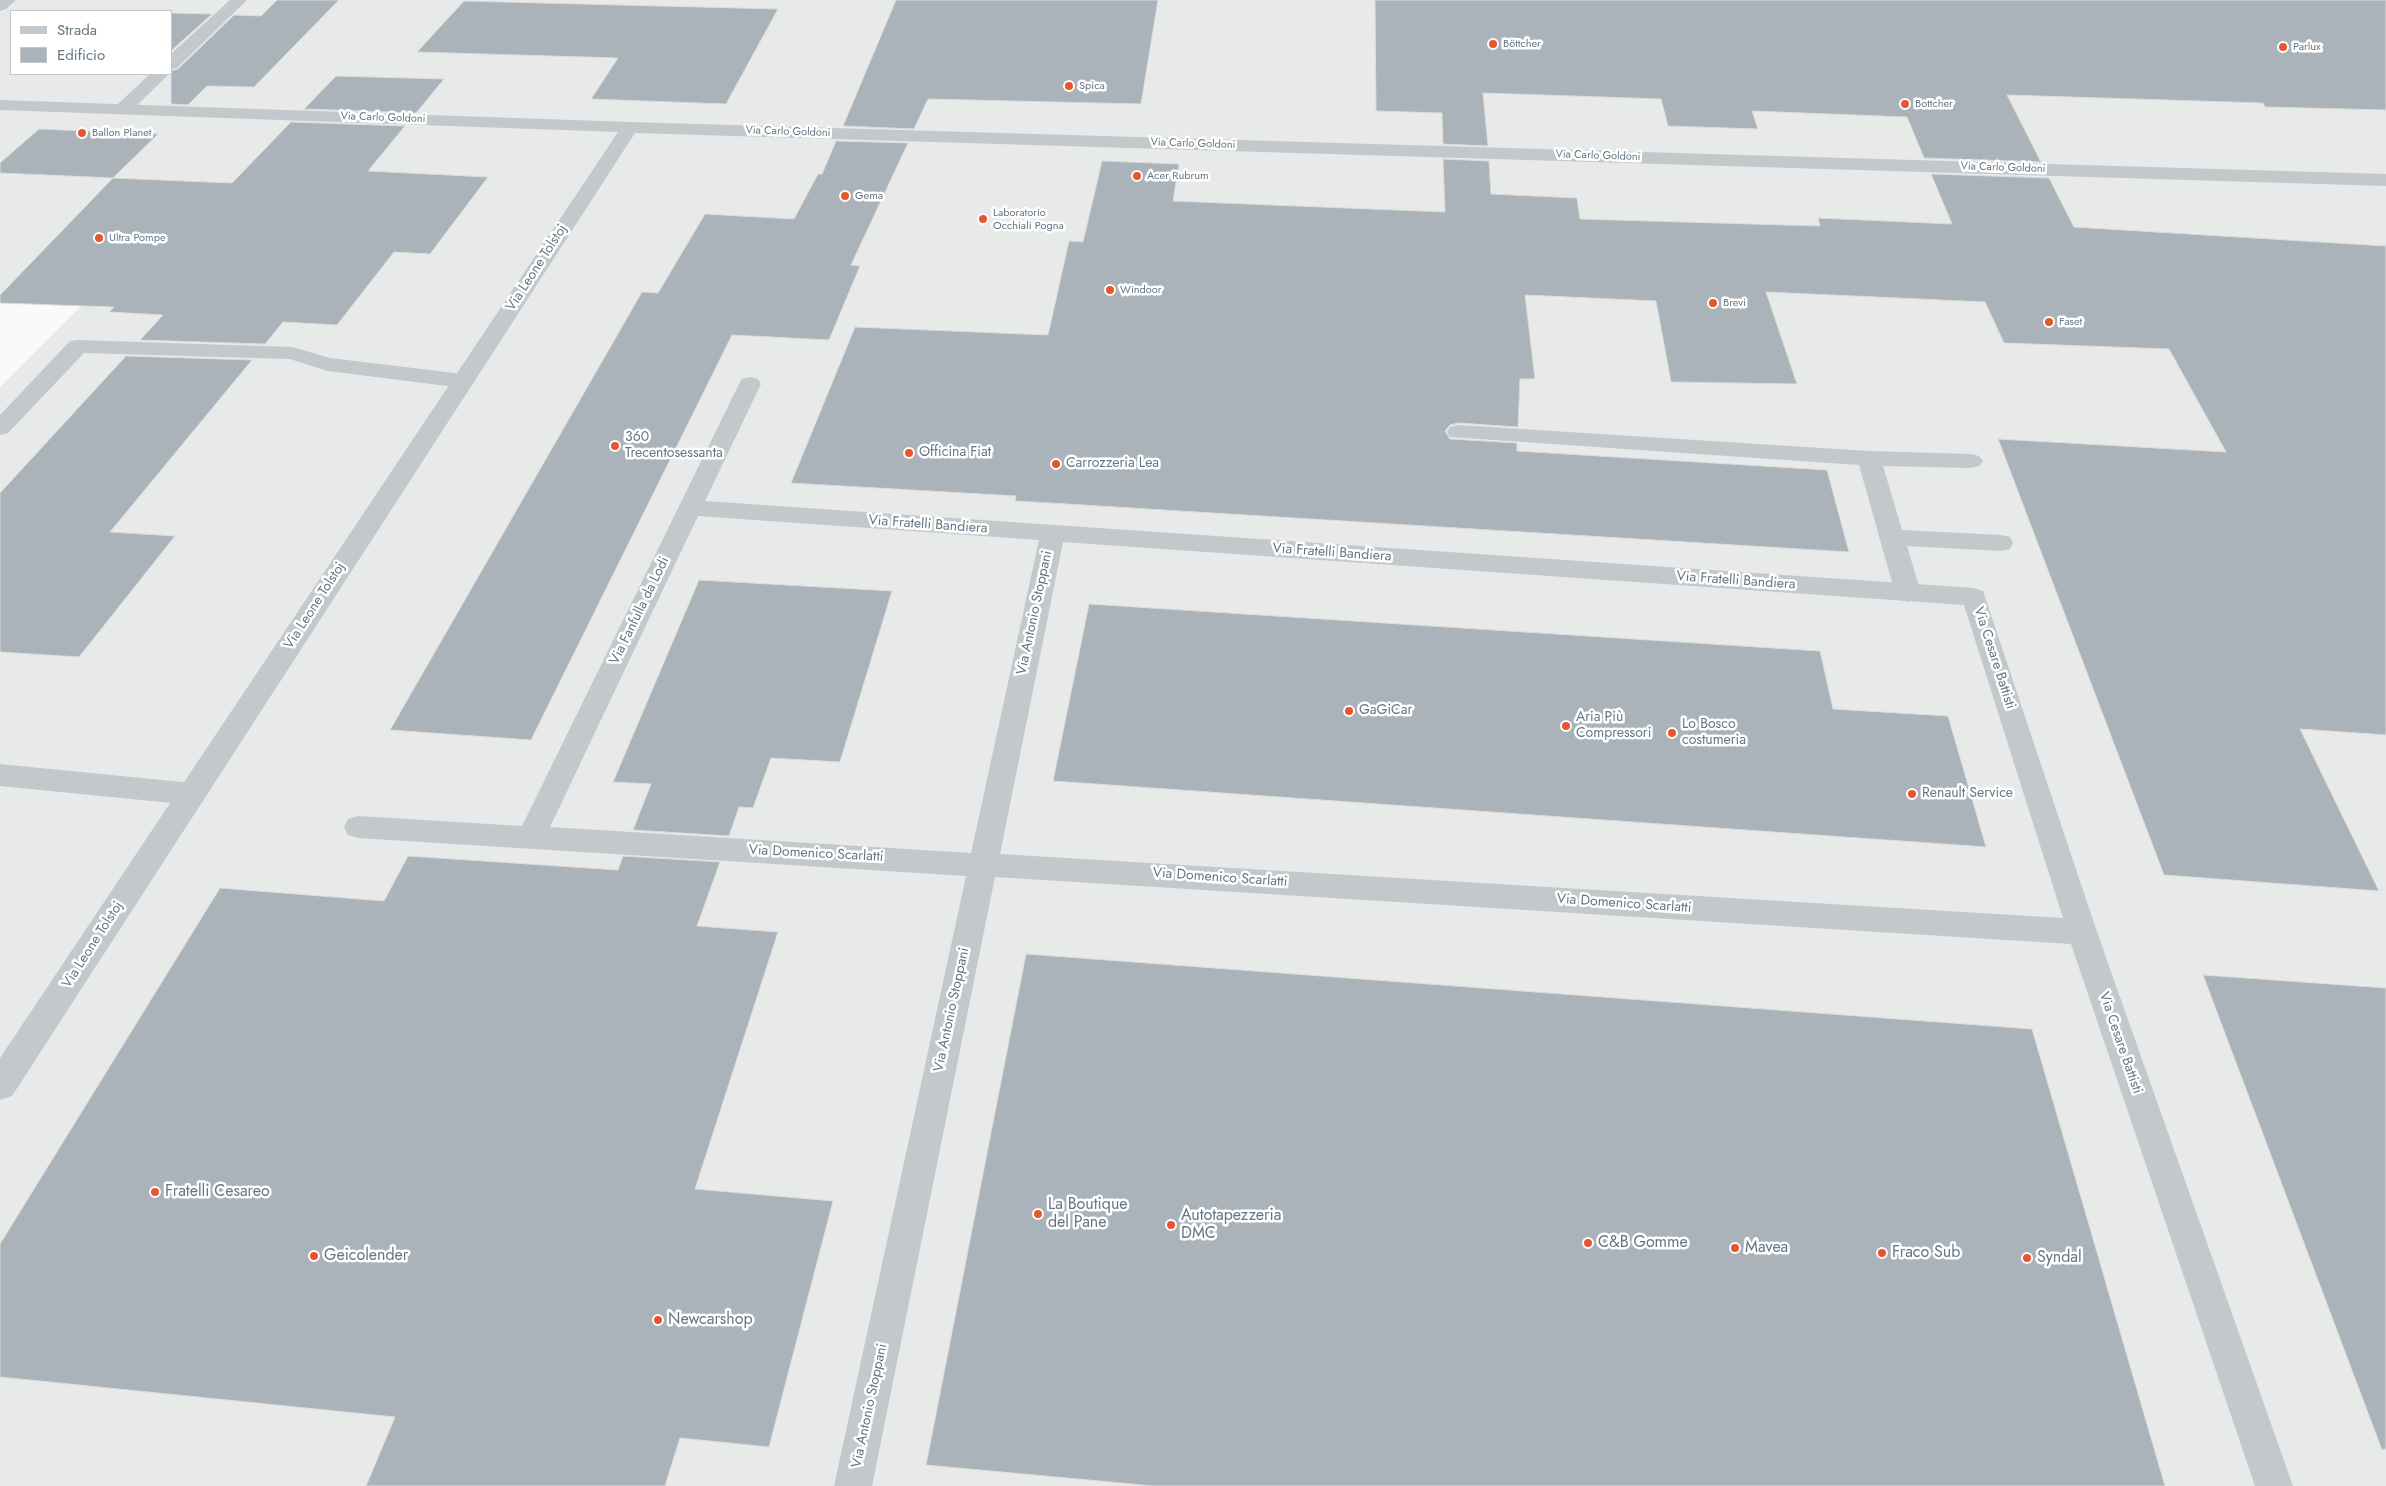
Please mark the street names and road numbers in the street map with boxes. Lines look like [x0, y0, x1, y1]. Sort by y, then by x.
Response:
street label: Via Carlo Goldoni [340, 110, 426, 126]
street label: Via Carlo Goldoni [745, 124, 831, 140]
street label: Via Carlo Goldoni [1150, 136, 1236, 152]
street label: Via Carlo Goldoni [1555, 148, 1641, 164]
street label: Via Carlo Goldoni [1960, 160, 2046, 176]
street label: Via Leone Tolstoj [503, 222, 571, 314]
street label: Via Fratelli Bandiera [868, 512, 988, 538]
street label: Via Fratelli Bandiera [1272, 540, 1392, 566]
street label: Via Antonio Stoppani [1014, 549, 1056, 677]
street label: Via Fanfulla da Lodi [607, 554, 673, 668]
street label: Via Leone Tolstoj [281, 560, 349, 652]
street label: Via Fratelli Bandiera [1676, 568, 1796, 594]
street label: Via Cesare Battisti [1970, 605, 2018, 711]
street label: Via Domenico Scarlatti [748, 842, 884, 866]
street label: Via Domenico Scarlatti [1152, 865, 1288, 891]
street label: Via Domenico Scarlatti [1556, 891, 1692, 917]
street label: Via Leone Tolstoj [59, 899, 127, 991]
street label: Via Antonio Stoppani [931, 946, 973, 1074]
street label: Via Cesare Battisti [2095, 990, 2145, 1096]
street label: Via Antonio Stoppani [849, 1342, 891, 1470]

